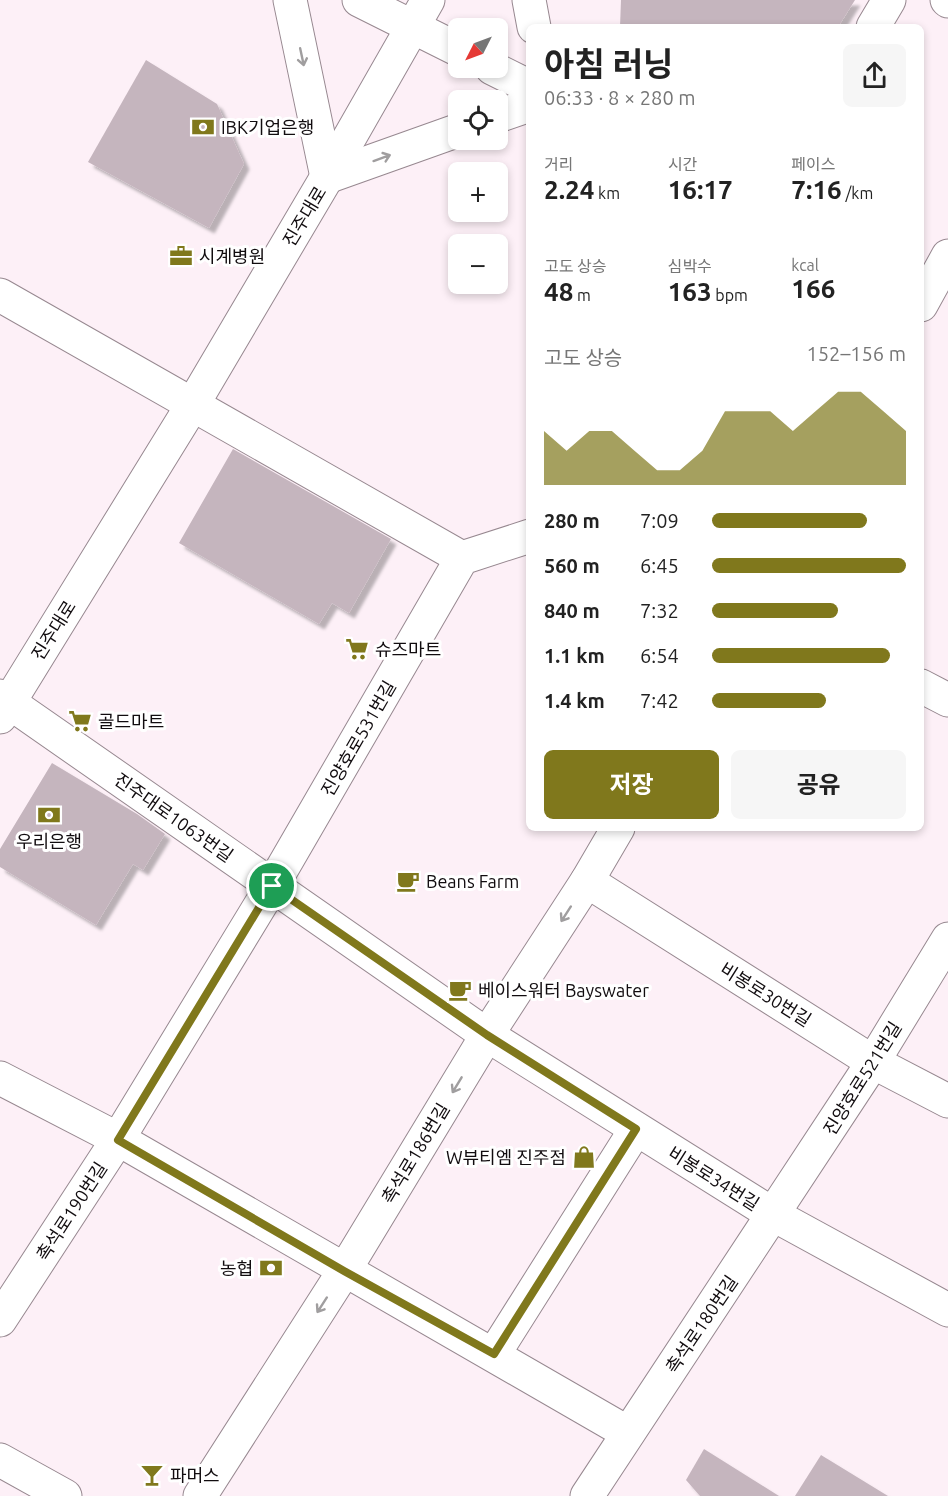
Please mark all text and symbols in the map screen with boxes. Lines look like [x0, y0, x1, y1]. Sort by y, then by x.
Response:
north arrow [448, 18, 508, 78]
map controls [448, 18, 508, 294]
button: share [843, 44, 906, 107]
text: 아침 러닝 [544, 45, 673, 82]
one-way arrow [297, 47, 308, 67]
text: 06:33 · 8 × 280 m [544, 86, 696, 109]
button: locate [448, 90, 508, 150]
bank icon: IBK기업은행 [190, 114, 216, 140]
place label: IBK기업은행 [221, 117, 314, 137]
one-way arrow [372, 151, 391, 162]
text: 거리 [544, 155, 573, 173]
text: 시간 [668, 155, 697, 173]
text: 페이스 [791, 155, 836, 173]
button: + [448, 162, 508, 222]
text: 2.24 [544, 175, 594, 204]
text: 16:17 [668, 175, 733, 204]
text: 7:16 [791, 175, 842, 204]
street label: 진주대로 [278, 182, 330, 250]
text: km [594, 184, 620, 202]
text: /km [842, 184, 873, 202]
button: − [448, 234, 508, 294]
office icon: 시계병원 [168, 243, 194, 269]
place label: 시계병원 [199, 246, 265, 266]
text: kcal [791, 256, 819, 274]
text: 고도 상승 [544, 257, 607, 275]
text: 심박수 [668, 257, 712, 275]
text: 166 [791, 274, 835, 303]
text: 48 [544, 277, 573, 306]
text: 163 [668, 277, 712, 306]
text: m [573, 286, 591, 304]
text: bpm [712, 286, 748, 304]
text: 152–156 m [807, 342, 906, 365]
text: 고도 상승 [544, 346, 622, 369]
text: 280 m [544, 509, 600, 532]
text: 7:09 [640, 509, 679, 532]
text: 560 m [544, 554, 600, 577]
text: 6:45 [640, 554, 679, 577]
street label: 진주대로 [27, 597, 79, 663]
text: 840 m [544, 599, 600, 622]
text: 7:32 [640, 599, 679, 622]
supermarket icon: 슈즈마트 [344, 636, 370, 662]
place label: 슈즈마트 [375, 639, 441, 659]
text: 1.1 km [544, 644, 605, 667]
text: 6:54 [640, 644, 679, 667]
street label: 진양호로531번길 [317, 677, 399, 799]
text: 1.4 km [544, 689, 605, 712]
text: 7:42 [640, 689, 679, 712]
supermarket icon: 골드마트 [67, 708, 93, 734]
place label: 골드마트 [98, 711, 164, 731]
button: 저장 [544, 750, 719, 819]
button: 공유 [731, 750, 906, 819]
street label: 진주대로1063번길 [111, 769, 237, 865]
bank icon: 우리은행 [36, 802, 62, 828]
place label: 우리은행 [16, 831, 82, 851]
pin [246, 860, 297, 911]
cafe icon: Beans Farm [395, 868, 421, 894]
icon: arrive [255, 869, 288, 902]
place label: Beans Farm [426, 871, 519, 891]
one-way arrow [559, 905, 571, 922]
street label: 비봉로30번길 [717, 958, 815, 1030]
cafe icon: 베이스워터 Bayswater [447, 977, 473, 1003]
place label: 베이스워터 Bayswater [478, 980, 649, 1000]
street label: 진양호로521번길 [819, 1018, 905, 1138]
one-way arrow [450, 1076, 462, 1093]
street label: 촉석로186번길 [377, 1099, 453, 1207]
street label: 비봉로34번길 [665, 1142, 763, 1214]
shop icon: W뷰티엠 진주점 [571, 1144, 597, 1170]
place label: W뷰티엠 진주점 [446, 1147, 566, 1167]
street label: 촉석로190번길 [32, 1158, 110, 1264]
bank icon: 농협 [258, 1255, 284, 1281]
place label: 농협 [220, 1258, 253, 1278]
street label: 촉석로180번길 [661, 1271, 741, 1377]
one-way arrow [316, 1296, 328, 1313]
bar icon: 파머스 [139, 1462, 165, 1488]
place label: 파머스 [170, 1465, 220, 1485]

